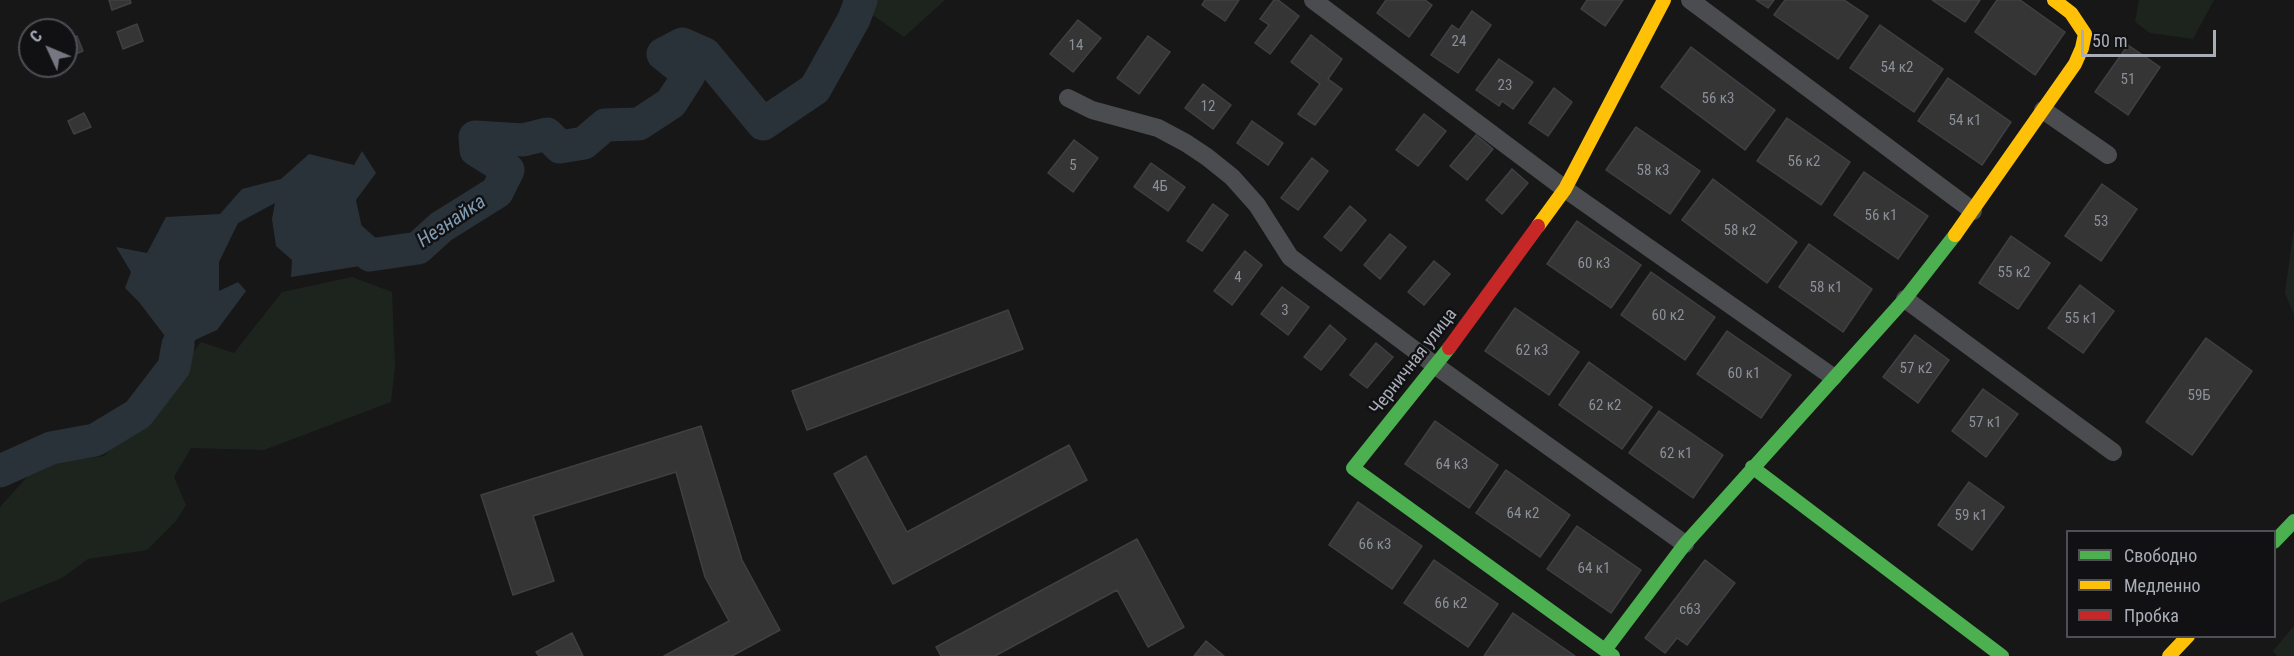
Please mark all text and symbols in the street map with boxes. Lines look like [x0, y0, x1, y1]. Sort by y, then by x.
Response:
north arrow [18, 18, 78, 78]
scale bar [2084, 18, 2219, 56]
text: С [26, 27, 46, 46]
text: 50 m [2092, 30, 2127, 51]
house number: 24 [1452, 33, 1466, 51]
house number: 14 [1069, 37, 1083, 55]
house number: 54 к2 [1881, 59, 1913, 77]
house number: 51 [2121, 71, 2135, 89]
house number: 23 [1498, 77, 1512, 95]
house number: 56 к3 [1702, 90, 1734, 108]
house number: 12 [1201, 98, 1215, 116]
house number: 54 к1 [1949, 112, 1981, 130]
house number: 56 к2 [1788, 153, 1820, 171]
house number: 5 [1069, 157, 1077, 175]
house number: 58 к3 [1637, 162, 1669, 180]
house number: 4Б [1152, 178, 1168, 196]
water label: Незнайка [413, 190, 491, 254]
house number: 56 к1 [1865, 207, 1897, 225]
house number: 53 [2094, 213, 2108, 231]
house number: 58 к2 [1724, 222, 1756, 240]
house number: 60 к3 [1578, 255, 1610, 273]
house number: 55 к2 [1998, 264, 2030, 282]
house number: 4 [1234, 269, 1242, 287]
house number: 58 к1 [1810, 279, 1842, 297]
house number: 3 [1281, 302, 1289, 320]
street label: Черничная улица [1366, 304, 1462, 420]
house number: 60 к2 [1652, 307, 1684, 325]
house number: 55 к1 [2065, 310, 2097, 328]
house number: 62 к3 [1516, 342, 1548, 360]
house number: 57 к2 [1900, 360, 1932, 378]
house number: 60 к1 [1728, 365, 1760, 383]
house number: 59Б [2187, 387, 2211, 405]
house number: 62 к2 [1589, 397, 1621, 415]
house number: 57 к1 [1969, 414, 2001, 432]
house number: 62 к1 [1660, 445, 1692, 463]
house number: 64 к3 [1436, 456, 1468, 474]
house number: 64 к2 [1507, 505, 1539, 523]
house number: 59 к1 [1955, 507, 1987, 525]
legend [2066, 530, 2276, 638]
house number: 66 к3 [1359, 536, 1391, 554]
text: Свободно [2124, 545, 2197, 566]
house number: 64 к1 [1578, 560, 1610, 578]
text: Медленно [2124, 575, 2201, 596]
house number: 66 к2 [1435, 595, 1467, 613]
house number: с63 [1679, 601, 1701, 619]
text: Пробка [2124, 605, 2179, 626]

